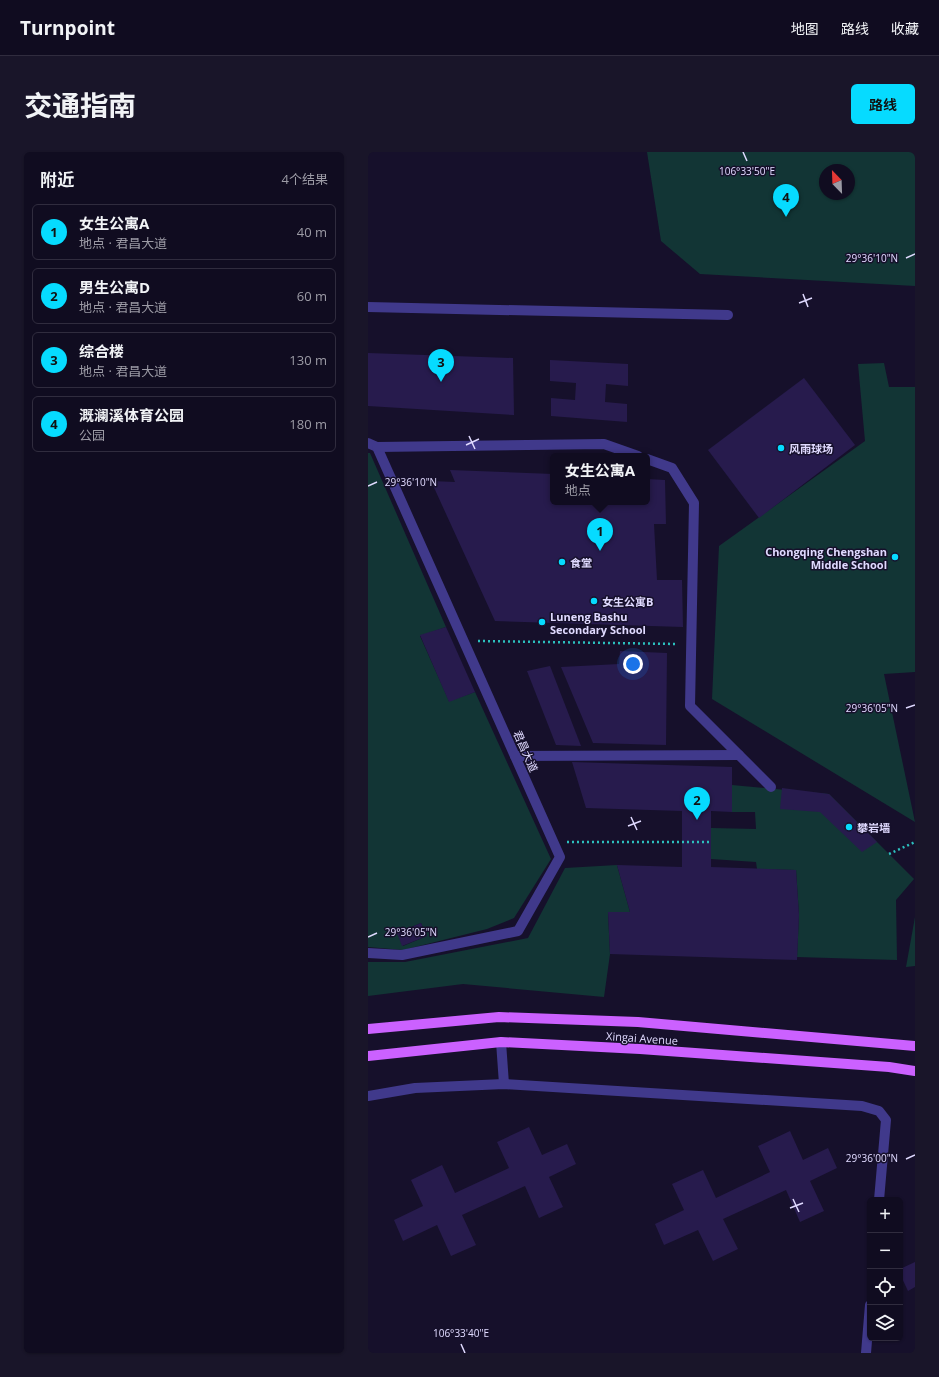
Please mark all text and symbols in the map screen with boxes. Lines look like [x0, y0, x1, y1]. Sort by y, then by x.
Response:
text: Turnpoint [20, 15, 115, 41]
text: 地图 [791, 19, 819, 38]
text: 路线 [841, 19, 869, 38]
text: 收藏 [891, 19, 919, 38]
button: 路线 [851, 84, 915, 124]
text: 交通指南 [24, 86, 136, 124]
text: 106°33'50"E [719, 164, 775, 178]
north arrow [819, 164, 855, 200]
text: 附近 [40, 168, 74, 191]
text: 4个结果 [282, 170, 328, 188]
pin: 4 [773, 184, 799, 217]
text: 女生公寓A [79, 213, 149, 233]
text: 1 [50, 223, 58, 241]
text: 40 m [297, 223, 327, 241]
text: 地点 · 君昌大道 [79, 234, 167, 252]
text: 29°36'10"N [846, 251, 898, 265]
text: 男生公寓D [79, 277, 150, 297]
text: 2 [50, 287, 58, 305]
text: 60 m [297, 287, 327, 305]
text: 地点 · 君昌大道 [79, 298, 167, 316]
text: 综合楼 [79, 341, 124, 361]
pin: 3 [428, 349, 454, 382]
text: 3 [50, 351, 58, 369]
text: 130 m [289, 351, 327, 369]
text: 地点 · 君昌大道 [79, 362, 167, 380]
text: 溉澜溪体育公园 [79, 405, 184, 425]
text: 4 [50, 415, 58, 433]
text: 180 m [289, 415, 327, 433]
text: 公园 [79, 426, 105, 444]
place label: 风雨球场 [789, 441, 833, 456]
marker: 风雨球场 [776, 443, 786, 453]
popup [550, 453, 650, 505]
text: 女生公寓A [565, 460, 635, 480]
text: 29°36'10"N [385, 475, 437, 489]
text: 地点 [565, 481, 591, 499]
pin: 1 [587, 518, 613, 551]
place label: Chongqing Chengshan Middle School [765, 544, 887, 572]
marker: Chongqing Chengshan Middle School [890, 552, 900, 562]
place label: 食堂 [570, 555, 592, 570]
marker: 食堂 [557, 557, 567, 567]
place label: 女生公寓B [602, 594, 653, 609]
marker: 女生公寓B [589, 596, 599, 606]
place label: Luneng Bashu Secondary School [550, 609, 646, 637]
marker: Luneng Bashu Secondary School [537, 617, 547, 627]
your location [623, 654, 643, 674]
text: 29°36'05"N [846, 701, 898, 715]
street label: 君昌大道 [510, 728, 542, 774]
pin: 2 [684, 787, 710, 820]
place label: 攀岩墙 [857, 820, 890, 835]
marker: 攀岩墙 [844, 822, 854, 832]
text: 29°36'05"N [385, 925, 437, 939]
street label: Xingai Avenue [606, 1028, 678, 1048]
text: 29°36'00"N [846, 1151, 898, 1165]
map controls [867, 1197, 903, 1341]
button: + [867, 1197, 903, 1233]
button: − [867, 1233, 903, 1269]
button: locate [867, 1269, 903, 1305]
button: layers [867, 1305, 903, 1341]
text: 106°33'40"E [433, 1326, 489, 1340]

